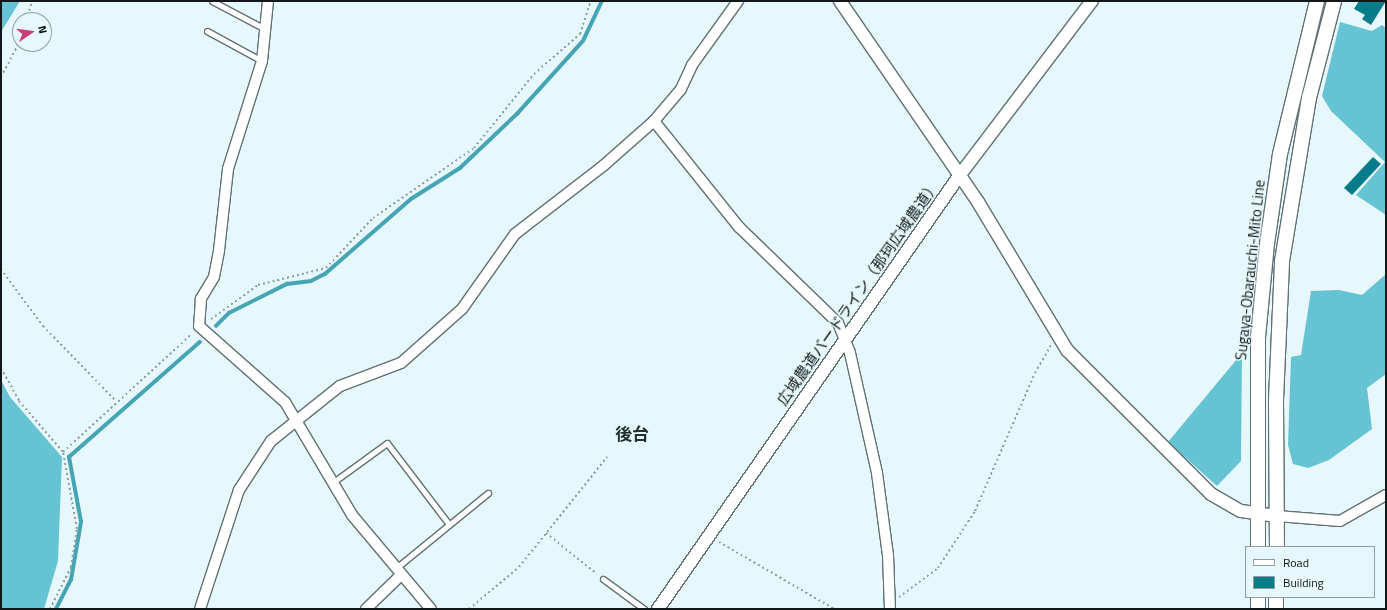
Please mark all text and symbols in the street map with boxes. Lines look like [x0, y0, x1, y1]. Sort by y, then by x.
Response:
north arrow [12, 12, 52, 52]
text: N [34, 24, 51, 35]
street label: 広域農道バードライン（那珂広域農道） [773, 177, 943, 409]
street label: Sugaya-Obarauchi-Mito Line [1232, 179, 1268, 361]
district label: 後台 [615, 425, 649, 445]
legend [1245, 546, 1375, 598]
text: Road [1283, 553, 1309, 572]
text: Building [1283, 573, 1324, 592]

